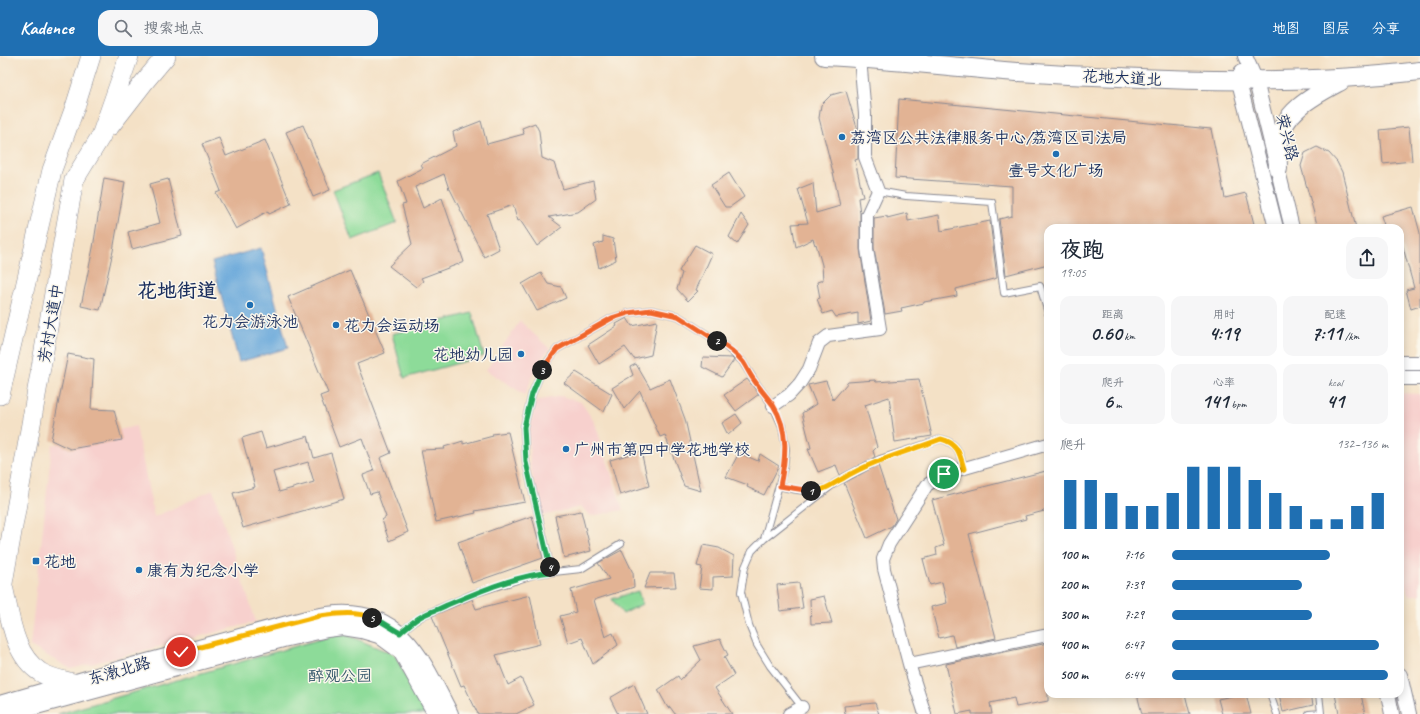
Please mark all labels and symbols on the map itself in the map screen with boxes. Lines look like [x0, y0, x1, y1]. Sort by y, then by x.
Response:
street label: 花地大道北 [1081, 66, 1162, 90]
street label: 荣兴路 [1272, 112, 1303, 163]
place label: 荔湾区公共法律服务中心/荔湾区司法局 [850, 128, 1127, 148]
marker: 荔湾区公共法律服务中心/荔湾区司法局 [837, 132, 847, 142]
marker: 壹号文化广场 [1051, 149, 1061, 159]
place label: 壹号文化广场 [1008, 161, 1104, 181]
district label: 花地街道 [137, 278, 217, 303]
street label: 芳村大道中 [34, 282, 68, 364]
marker: 花力会游泳池 [245, 300, 255, 310]
place label: 花力会游泳池 [202, 312, 298, 332]
place label: 花力会运动场 [344, 316, 440, 336]
marker: 花力会运动场 [331, 320, 341, 330]
pin: 2 [707, 331, 727, 351]
place label: 花地幼儿园 [433, 345, 513, 365]
marker: 花地幼儿园 [516, 349, 526, 359]
pin: 3 [532, 360, 552, 380]
place label: 广州市第四中学花地学校 [574, 440, 750, 460]
marker: 广州市第四中学花地学校 [561, 444, 571, 454]
pin [927, 457, 961, 491]
pin: 1 [801, 481, 821, 501]
place label: 花地 [44, 552, 76, 572]
marker: 花地 [31, 556, 41, 566]
pin: 4 [540, 557, 560, 577]
place label: 康有为纪念小学 [147, 561, 259, 581]
marker: 康有为纪念小学 [134, 565, 144, 575]
pin: 5 [362, 608, 382, 628]
pin [164, 635, 198, 669]
street label: 东漖北路 [86, 653, 153, 689]
park label: 醉观公园 [308, 666, 372, 686]

